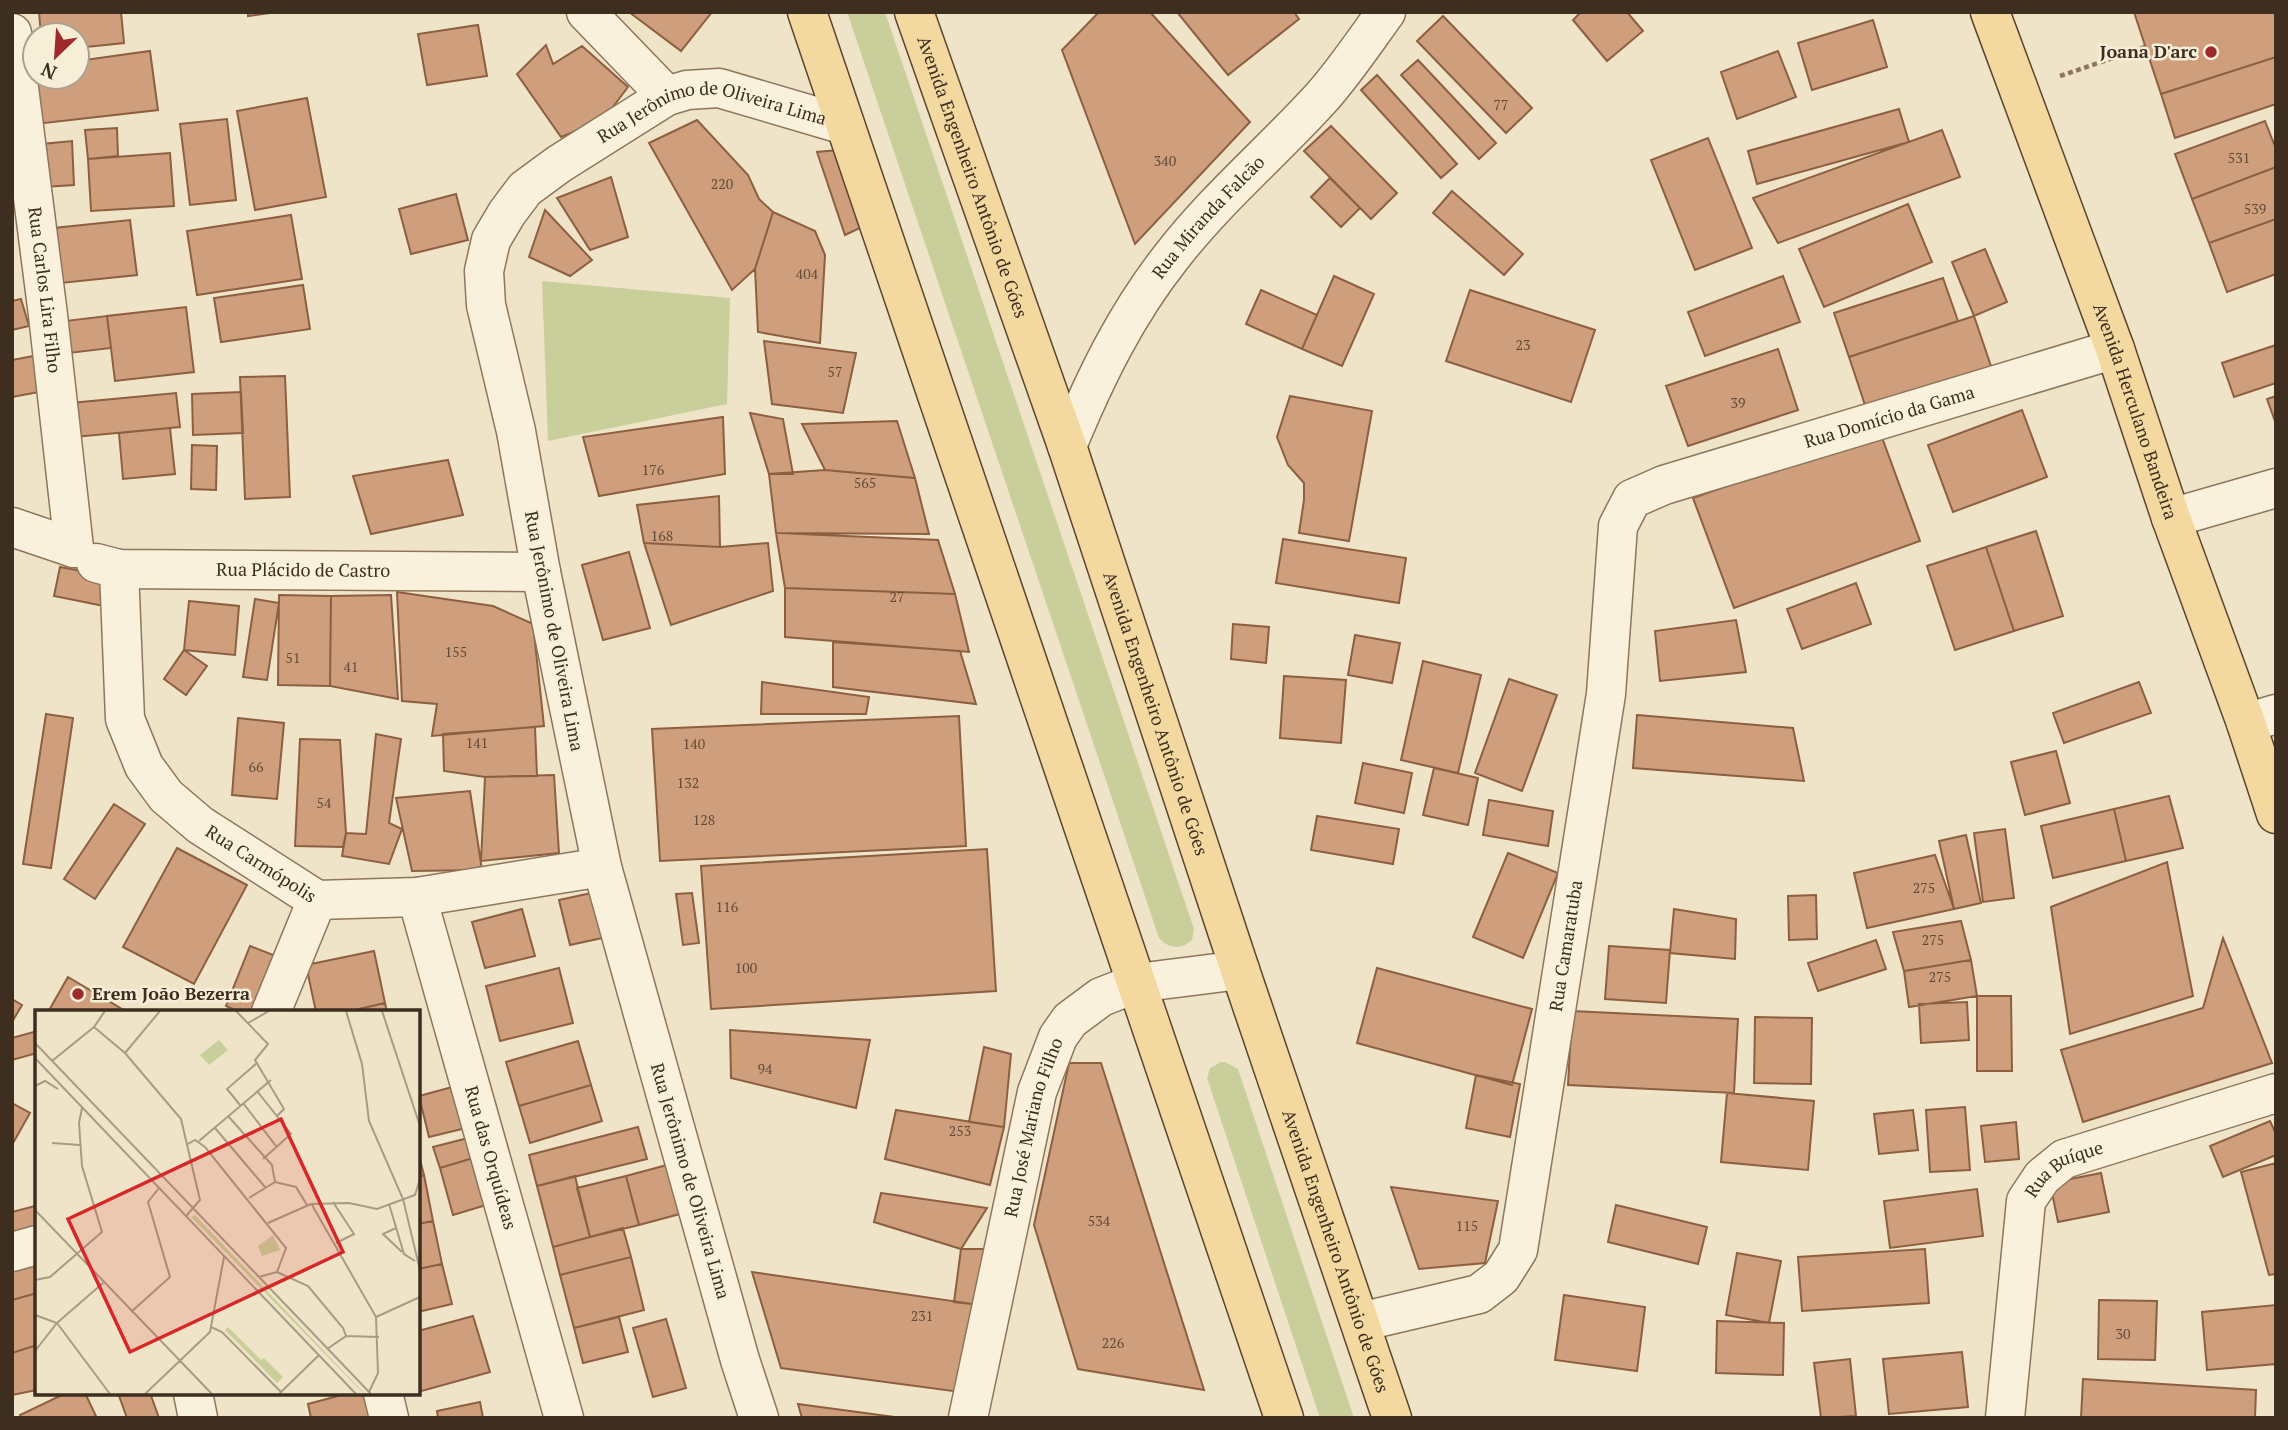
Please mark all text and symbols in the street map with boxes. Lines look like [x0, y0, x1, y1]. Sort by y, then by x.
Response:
north arrow [21, 21, 91, 91]
street label: Avenida Engenheiro Antônio de Góes [912, 32, 1034, 321]
place label: Joana D'arc [2100, 39, 2197, 63]
marker: Joana D'arc [2203, 44, 2219, 60]
text: N [36, 57, 60, 86]
street label: Rua Jerônimo de Oliveira Lima [592, 75, 830, 148]
house number: 77 [1494, 95, 1508, 114]
house number: 531 [2228, 148, 2250, 167]
street label: Rua Miranda Falcão [1146, 150, 1269, 283]
house number: 340 [1154, 151, 1176, 170]
house number: 220 [711, 174, 733, 193]
house number: 539 [2244, 199, 2266, 218]
street label: Rua Carlos Lira Filho [23, 205, 67, 374]
house number: 404 [796, 264, 819, 283]
street label: Avenida Herculano Bandeira [2088, 299, 2184, 523]
house number: 23 [1516, 335, 1530, 354]
house number: 57 [828, 362, 842, 381]
street label: Rua Domício da Gama [1801, 379, 1977, 453]
house number: 39 [1731, 393, 1745, 412]
house number: 176 [642, 460, 665, 479]
house number: 565 [854, 473, 876, 492]
street label: Rua Jerônimo de Oliveira Lima [520, 509, 590, 753]
house number: 168 [651, 526, 673, 545]
street label: Rua Plácido de Castro [216, 557, 390, 582]
street label: Avenida Engenheiro Antônio de Góes [1098, 568, 1214, 858]
house number: 27 [890, 587, 904, 606]
house number: 155 [445, 642, 467, 661]
house number: 51 [286, 648, 300, 667]
house number: 41 [344, 657, 358, 676]
house number: 141 [466, 733, 488, 752]
house number: 140 [683, 734, 705, 753]
house number: 66 [249, 757, 264, 776]
house number: 132 [677, 773, 699, 792]
house number: 54 [317, 793, 332, 812]
house number: 128 [693, 810, 715, 829]
street label: Rua Carmópolis [201, 819, 321, 908]
street label: Rua Camaratuba [1543, 878, 1587, 1013]
house number: 275 [1913, 878, 1935, 897]
house number: 116 [716, 897, 739, 916]
house number: 275 [1922, 930, 1944, 949]
house number: 100 [735, 958, 757, 977]
house number: 275 [1929, 967, 1951, 986]
place label: Erem João Bezerra [92, 981, 250, 1005]
marker: Erem João Bezerra [70, 986, 86, 1002]
inset map [35, 1010, 420, 1395]
street label: Rua José Mariano Filho [998, 1034, 1068, 1219]
house number: 94 [758, 1059, 773, 1078]
street label: Rua Jerônimo de Oliveira Lima [646, 1060, 736, 1302]
street label: Rua das Orquídeas [460, 1083, 523, 1232]
street label: Avenida Engenheiro Antônio de Góes [1277, 1106, 1396, 1396]
house number: 253 [949, 1121, 971, 1140]
street label: Rua Buíque [2019, 1135, 2106, 1202]
house number: 534 [1088, 1211, 1111, 1230]
house number: 115 [1456, 1216, 1478, 1235]
house number: 231 [911, 1306, 933, 1325]
house number: 30 [2116, 1324, 2130, 1343]
house number: 226 [1102, 1333, 1125, 1352]

